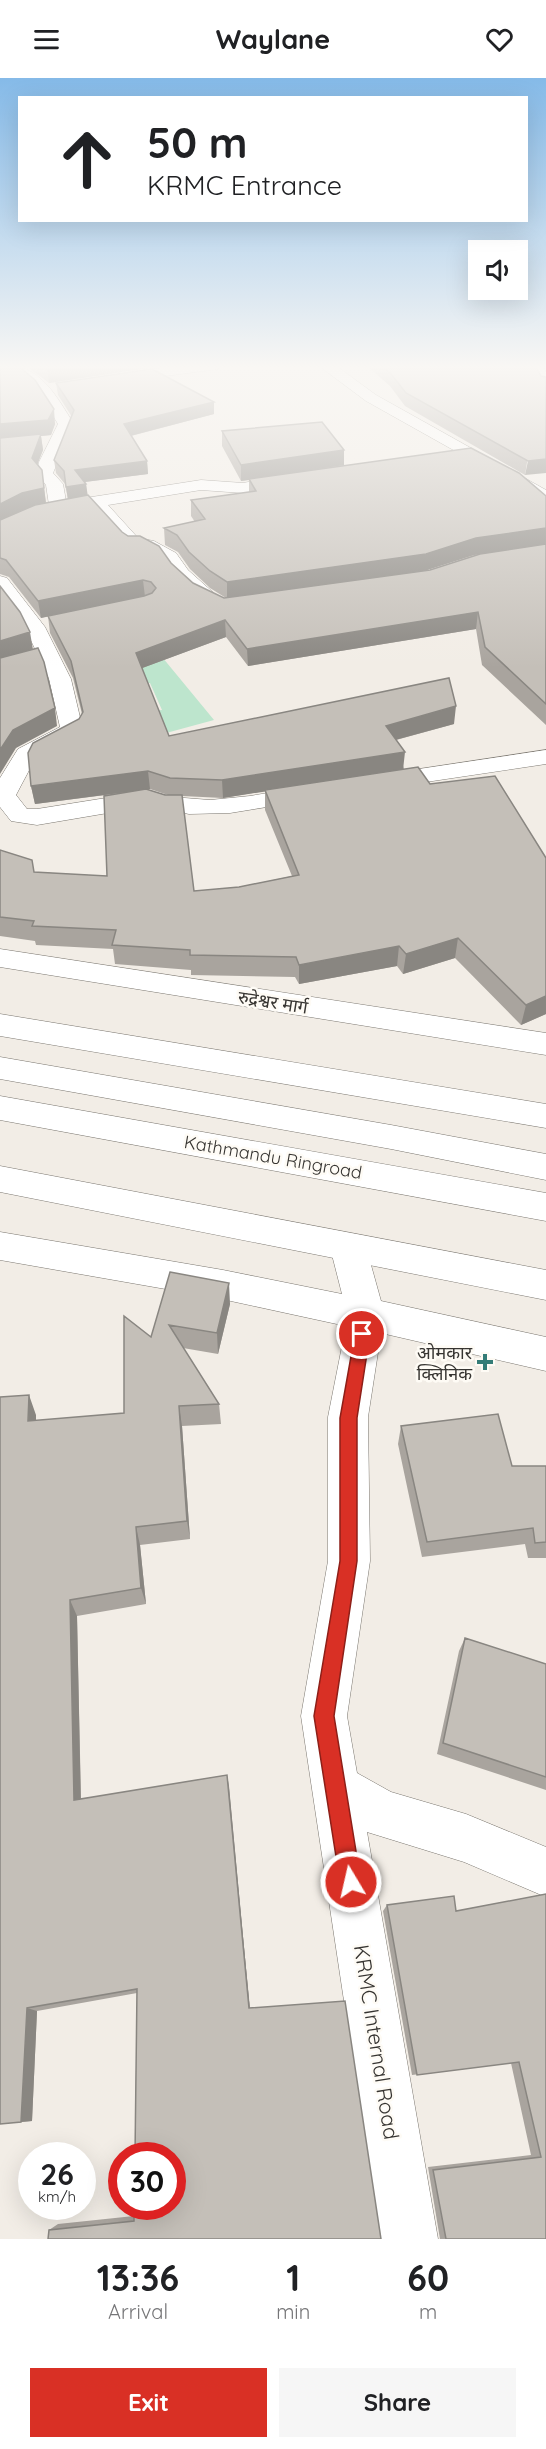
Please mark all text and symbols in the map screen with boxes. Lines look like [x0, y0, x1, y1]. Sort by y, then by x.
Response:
text: Waylane [216, 22, 330, 56]
icon: menu [30, 23, 63, 56]
icon: heart [483, 23, 516, 56]
text: 50 m [147, 116, 247, 169]
icon: ahead [48, 120, 126, 198]
text: KRMC Entrance [147, 168, 342, 202]
map controls [468, 240, 528, 300]
button: sound [468, 240, 528, 300]
street label: रुद्रेश्वर मार्ग [236, 985, 311, 1019]
street label: Kathmandu Ringroad [182, 1130, 364, 1184]
pin [336, 1308, 387, 1359]
icon: arrive [345, 1317, 378, 1350]
place label: ओमकार क्लिनिक [417, 1341, 473, 1385]
marker: ओमकार क्लिनिक [476, 1353, 494, 1371]
position arrow [319, 1850, 383, 1914]
street label: KRMC Internal Road [349, 1943, 405, 2141]
speed limit sign: 30 [108, 2142, 186, 2220]
text: 26 [40, 2155, 74, 2193]
text: km/h [38, 2187, 76, 2206]
text: 13:36 [97, 2255, 179, 2300]
text: 1 [286, 2255, 300, 2300]
text: 60 [407, 2255, 449, 2300]
text: Arrival [108, 2299, 168, 2324]
text: min [276, 2299, 310, 2324]
text: m [419, 2299, 437, 2324]
button: Exit [30, 2368, 267, 2437]
button: Share [279, 2368, 516, 2437]

